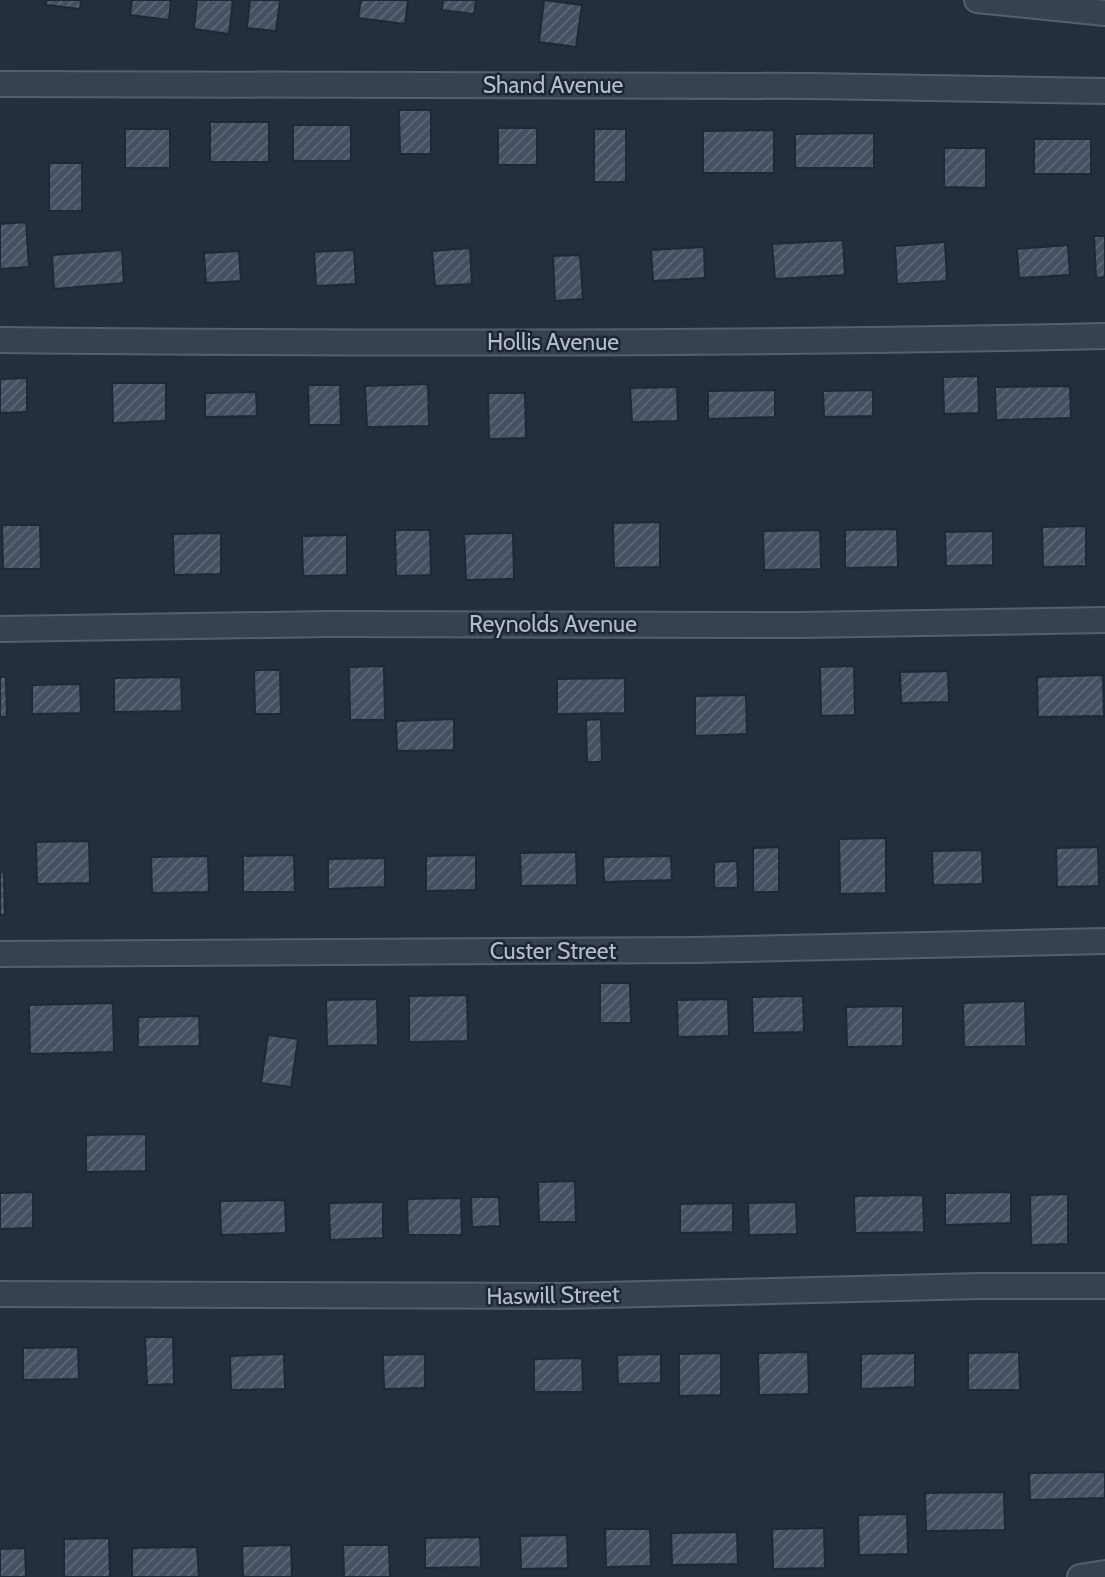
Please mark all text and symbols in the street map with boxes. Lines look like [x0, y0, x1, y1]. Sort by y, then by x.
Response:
street label: Shand Avenue [483, 71, 623, 99]
street label: Hollis Avenue [487, 328, 619, 356]
street label: Reynolds Avenue [469, 610, 637, 638]
street label: Custer Street [490, 937, 616, 965]
street label: Haswill Street [486, 1280, 620, 1310]

